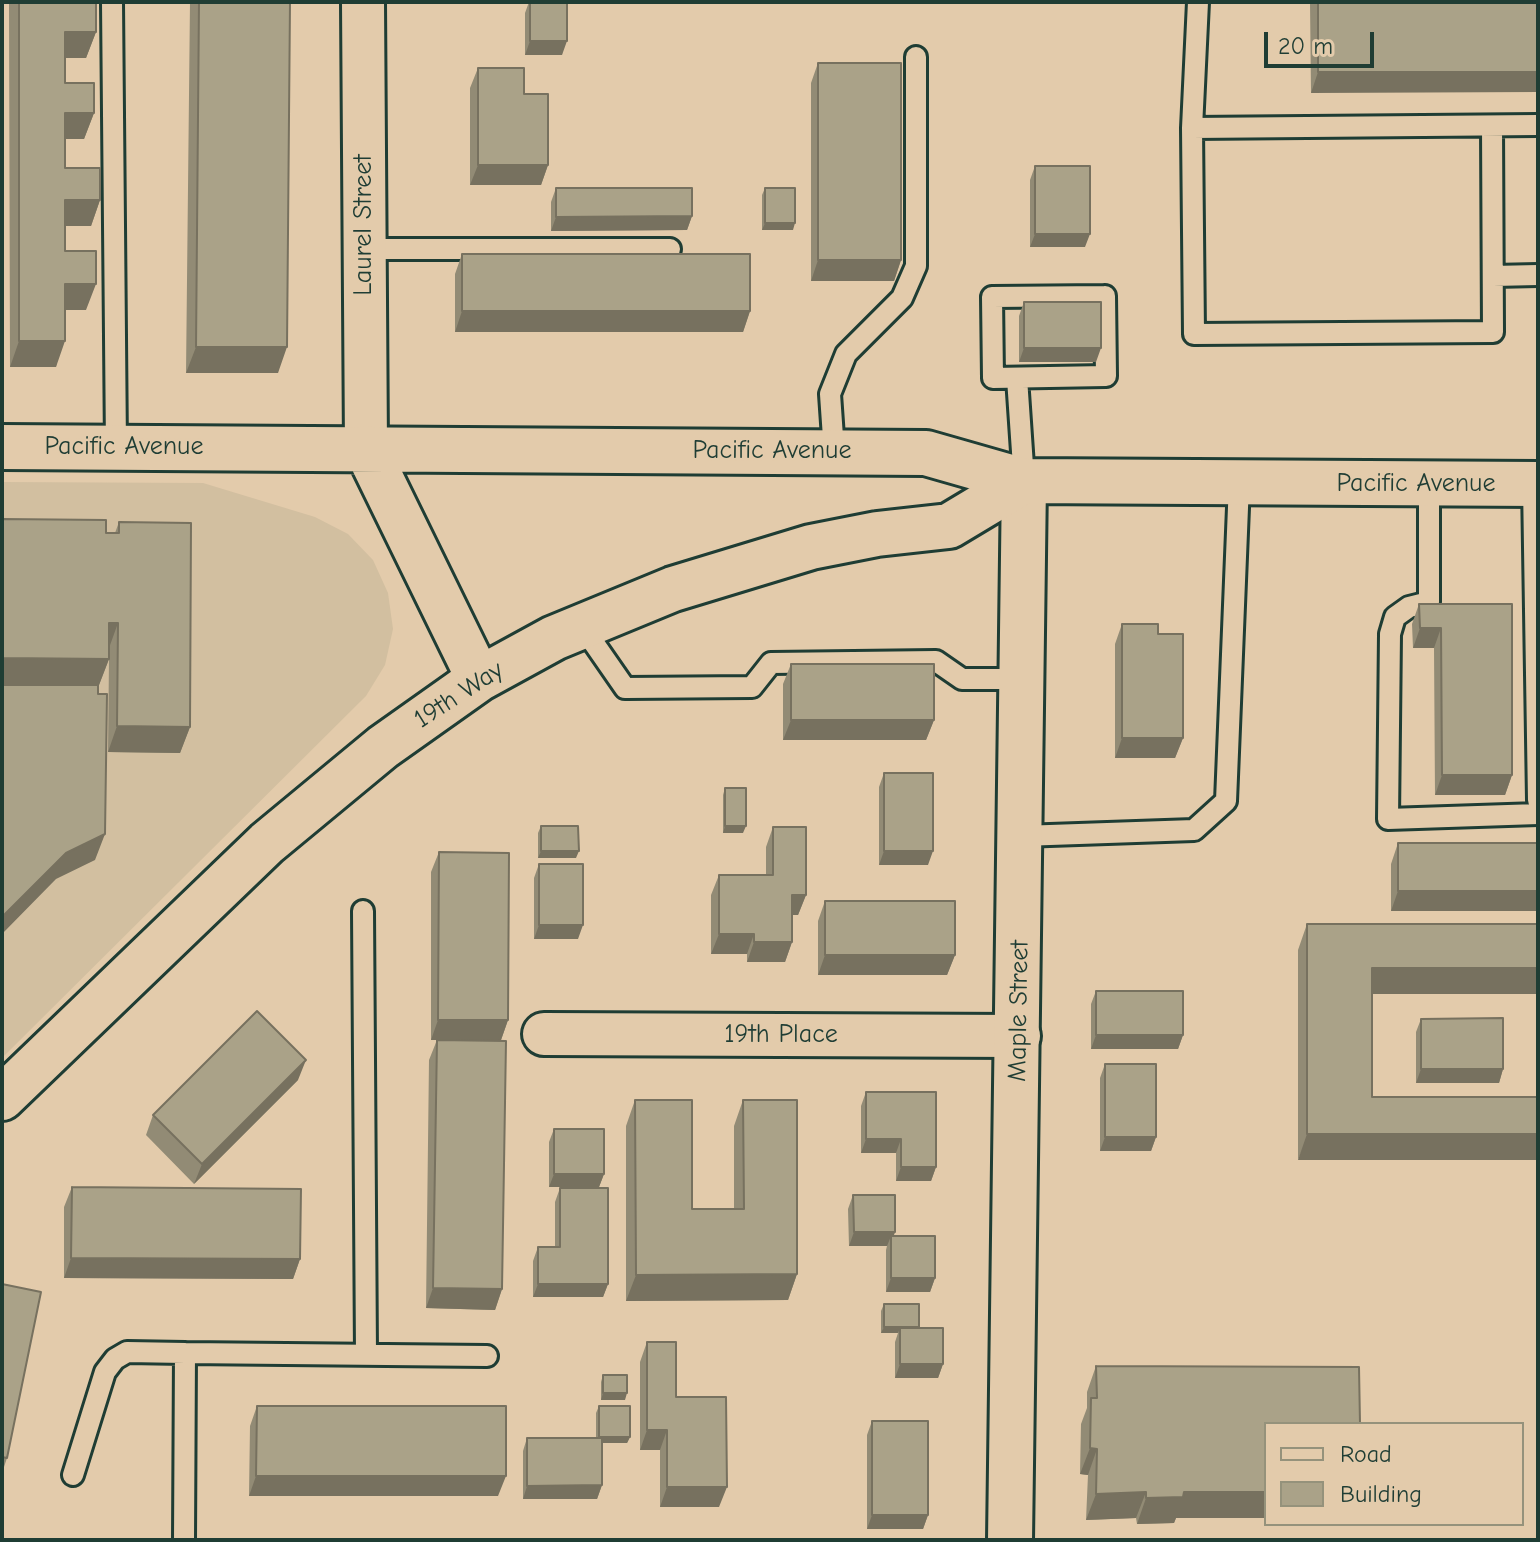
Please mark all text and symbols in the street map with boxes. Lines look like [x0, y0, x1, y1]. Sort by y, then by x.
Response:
scale bar [1268, 16, 1378, 66]
text: 20 m [1278, 32, 1333, 60]
street label: Laurel Street [348, 154, 380, 296]
street label: Pacific Avenue [45, 431, 203, 463]
street label: Pacific Avenue [693, 435, 851, 467]
street label: Pacific Avenue [1337, 468, 1495, 500]
street label: 19th Way [409, 655, 509, 735]
street label: Maple Street [1002, 940, 1036, 1082]
street label: 19th Place [724, 1019, 838, 1051]
legend [1264, 1422, 1524, 1526]
text: Road [1340, 1440, 1392, 1468]
text: Building [1340, 1480, 1422, 1508]

